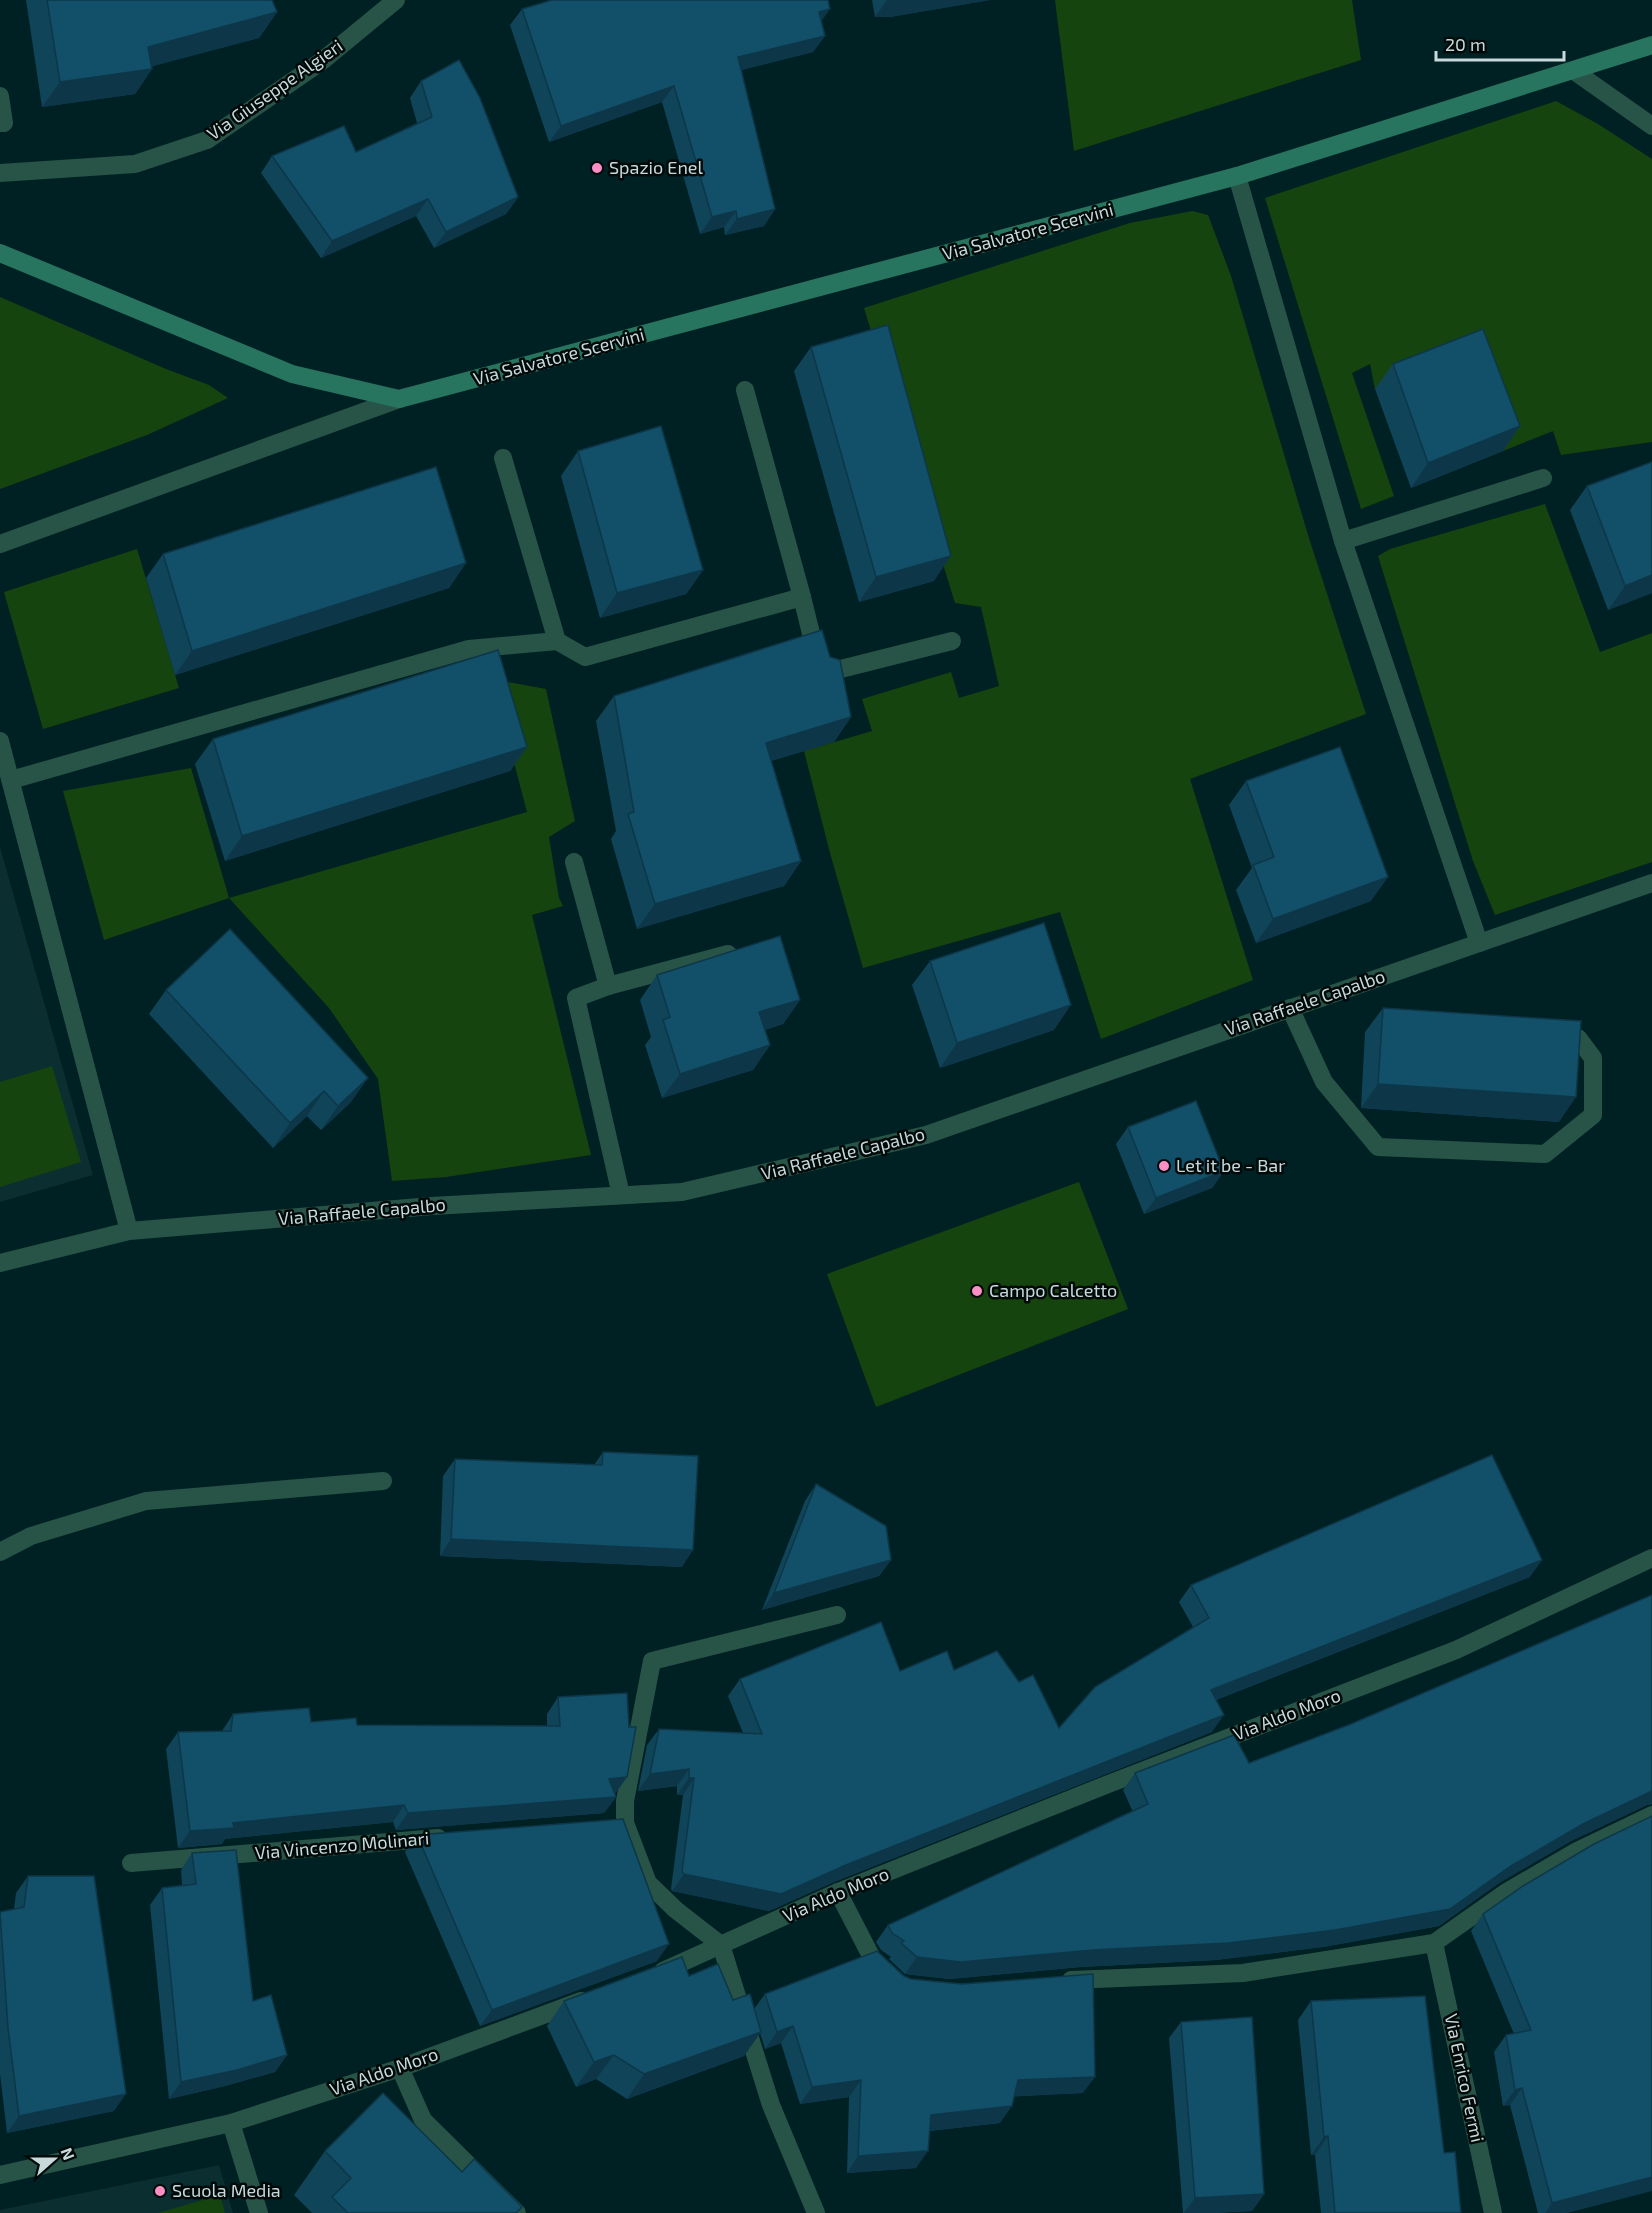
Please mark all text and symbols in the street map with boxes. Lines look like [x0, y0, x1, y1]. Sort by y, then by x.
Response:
scale bar [1436, 24, 1564, 62]
text: 20 m [1445, 33, 1486, 55]
street label: Via Giuseppe Algieri [202, 34, 347, 144]
place label: Spazio Enel [609, 156, 704, 178]
marker: Spazio Enel [590, 161, 604, 175]
street label: Via Salvatore Scervini [940, 198, 1116, 264]
street label: Via Salvatore Scervini [471, 323, 647, 389]
street label: Via Raffaele Capalbo [1222, 964, 1388, 1040]
street label: Via Raffaele Capalbo [759, 1122, 927, 1184]
place label: Let it be - Bar [1176, 1154, 1285, 1176]
marker: Let it be - Bar [1157, 1159, 1171, 1173]
street label: Via Raffaele Capalbo [277, 1193, 447, 1229]
place label: Campo Calcetto [989, 1279, 1117, 1301]
marker: Campo Calcetto [970, 1284, 984, 1298]
street label: Via Aldo Moro [1230, 1684, 1343, 1745]
street label: Via Vincenzo Molinari [254, 1826, 430, 1864]
street label: Via Aldo Moro [779, 1862, 892, 1926]
street label: Via Enrico Fermi [1441, 2011, 1489, 2144]
street label: Via Aldo Moro [327, 2042, 441, 2100]
north arrow [24, 2129, 84, 2189]
text: N [58, 2145, 79, 2162]
place label: Scuola Media [172, 2179, 281, 2201]
marker: Scuola Media [153, 2184, 167, 2198]

